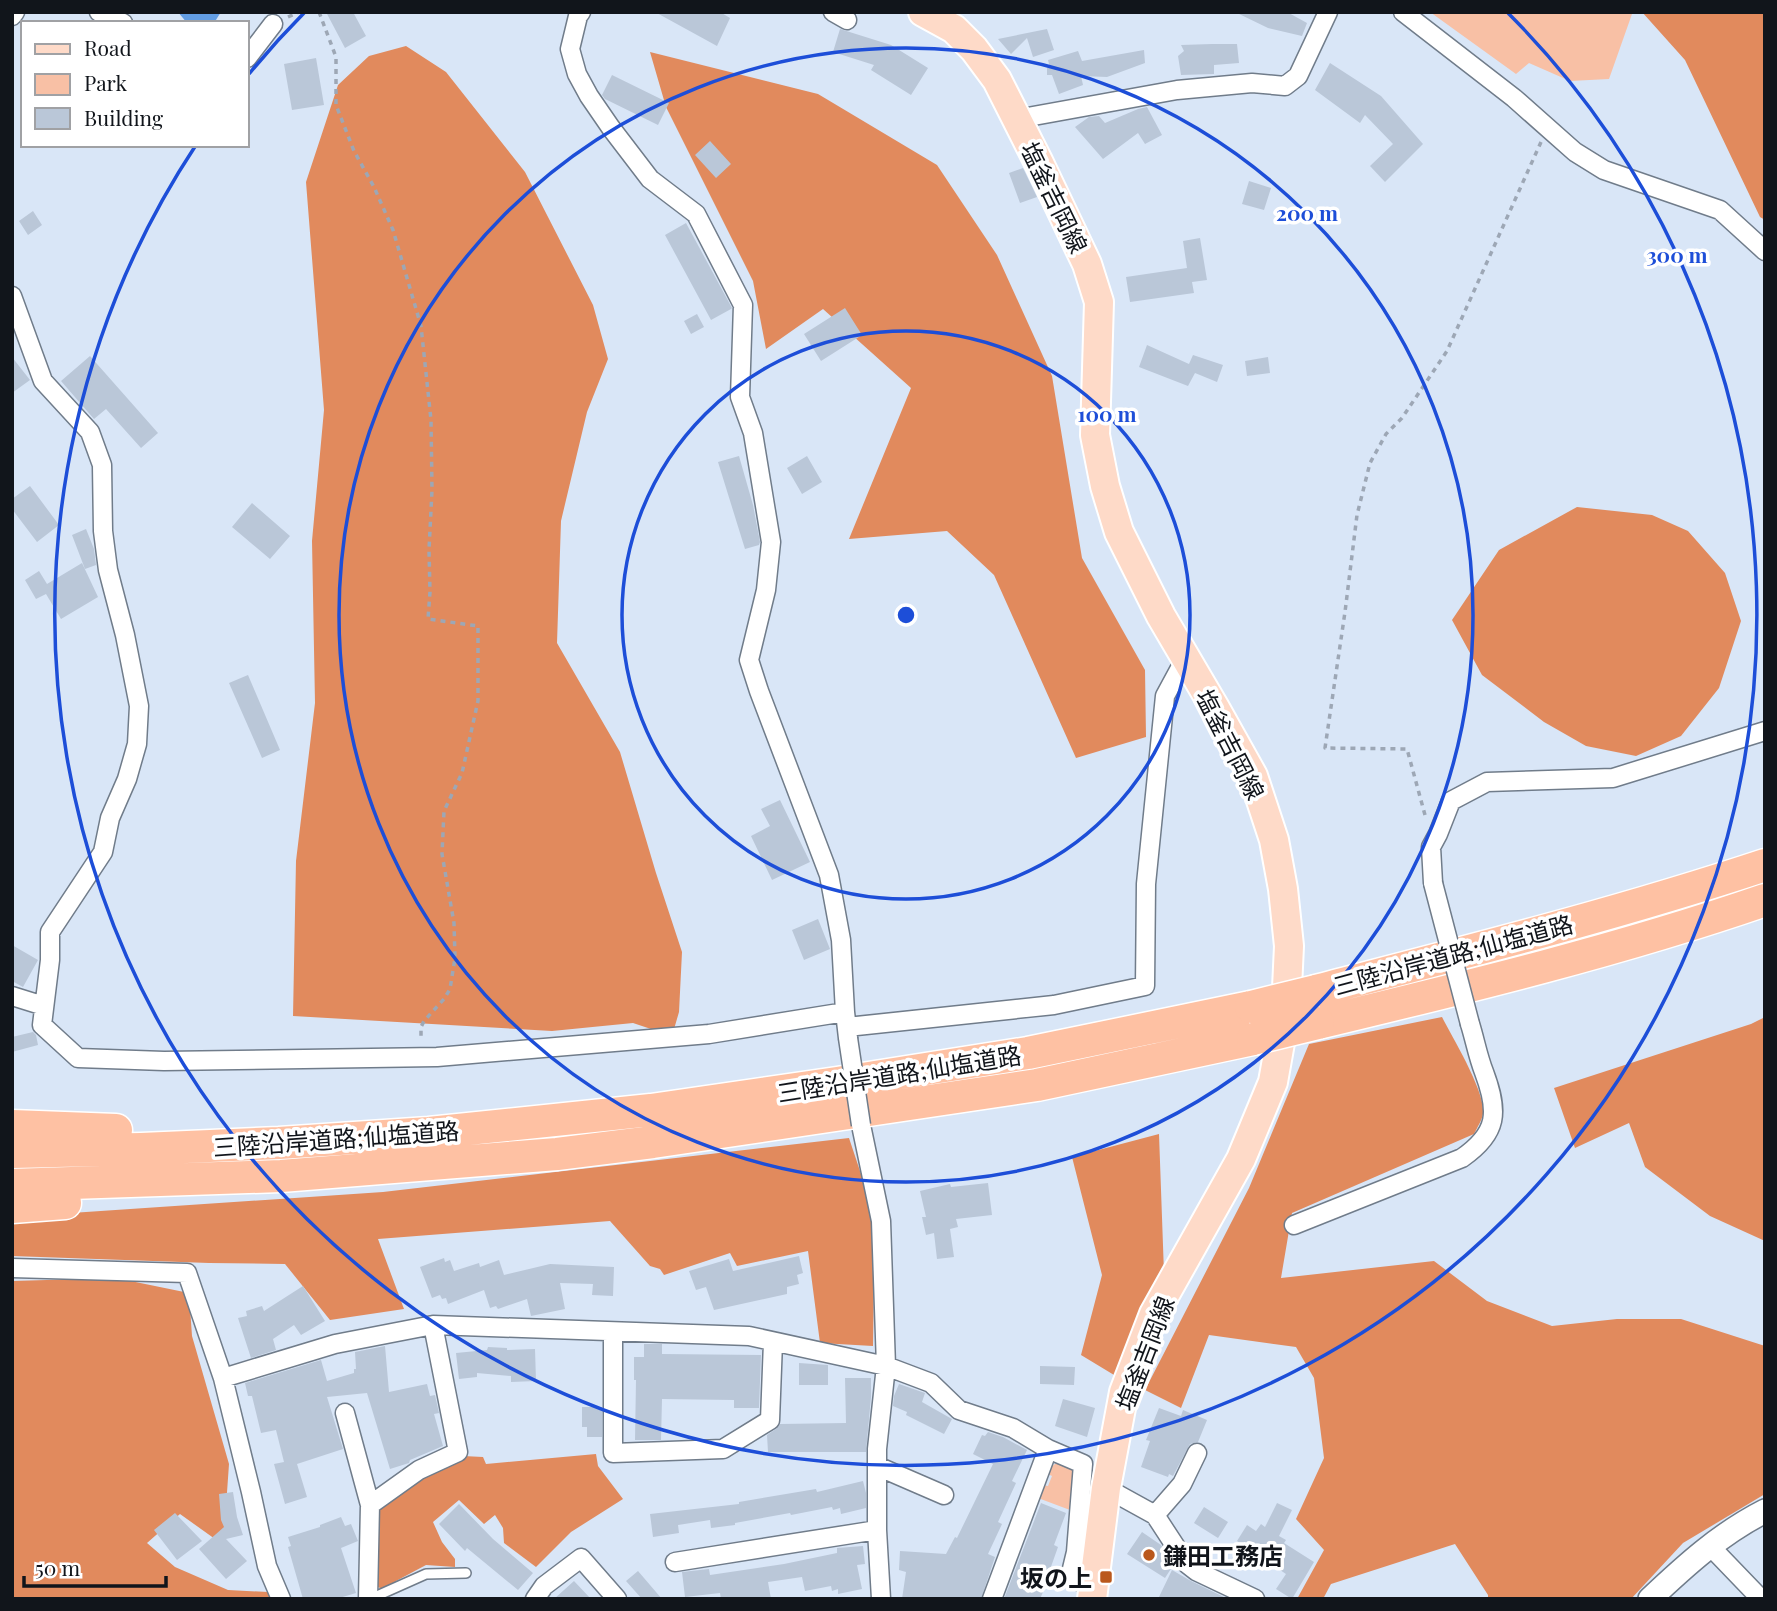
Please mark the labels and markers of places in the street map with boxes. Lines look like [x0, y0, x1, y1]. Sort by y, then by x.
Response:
centre of rings [894, 603, 918, 627]
place label: 鎌田工務店 [1163, 1539, 1283, 1571]
marker: 鎌田工務店 [1141, 1547, 1157, 1563]
place label: 坂の上 [1020, 1561, 1092, 1593]
marker: 坂の上 [1098, 1569, 1114, 1585]

